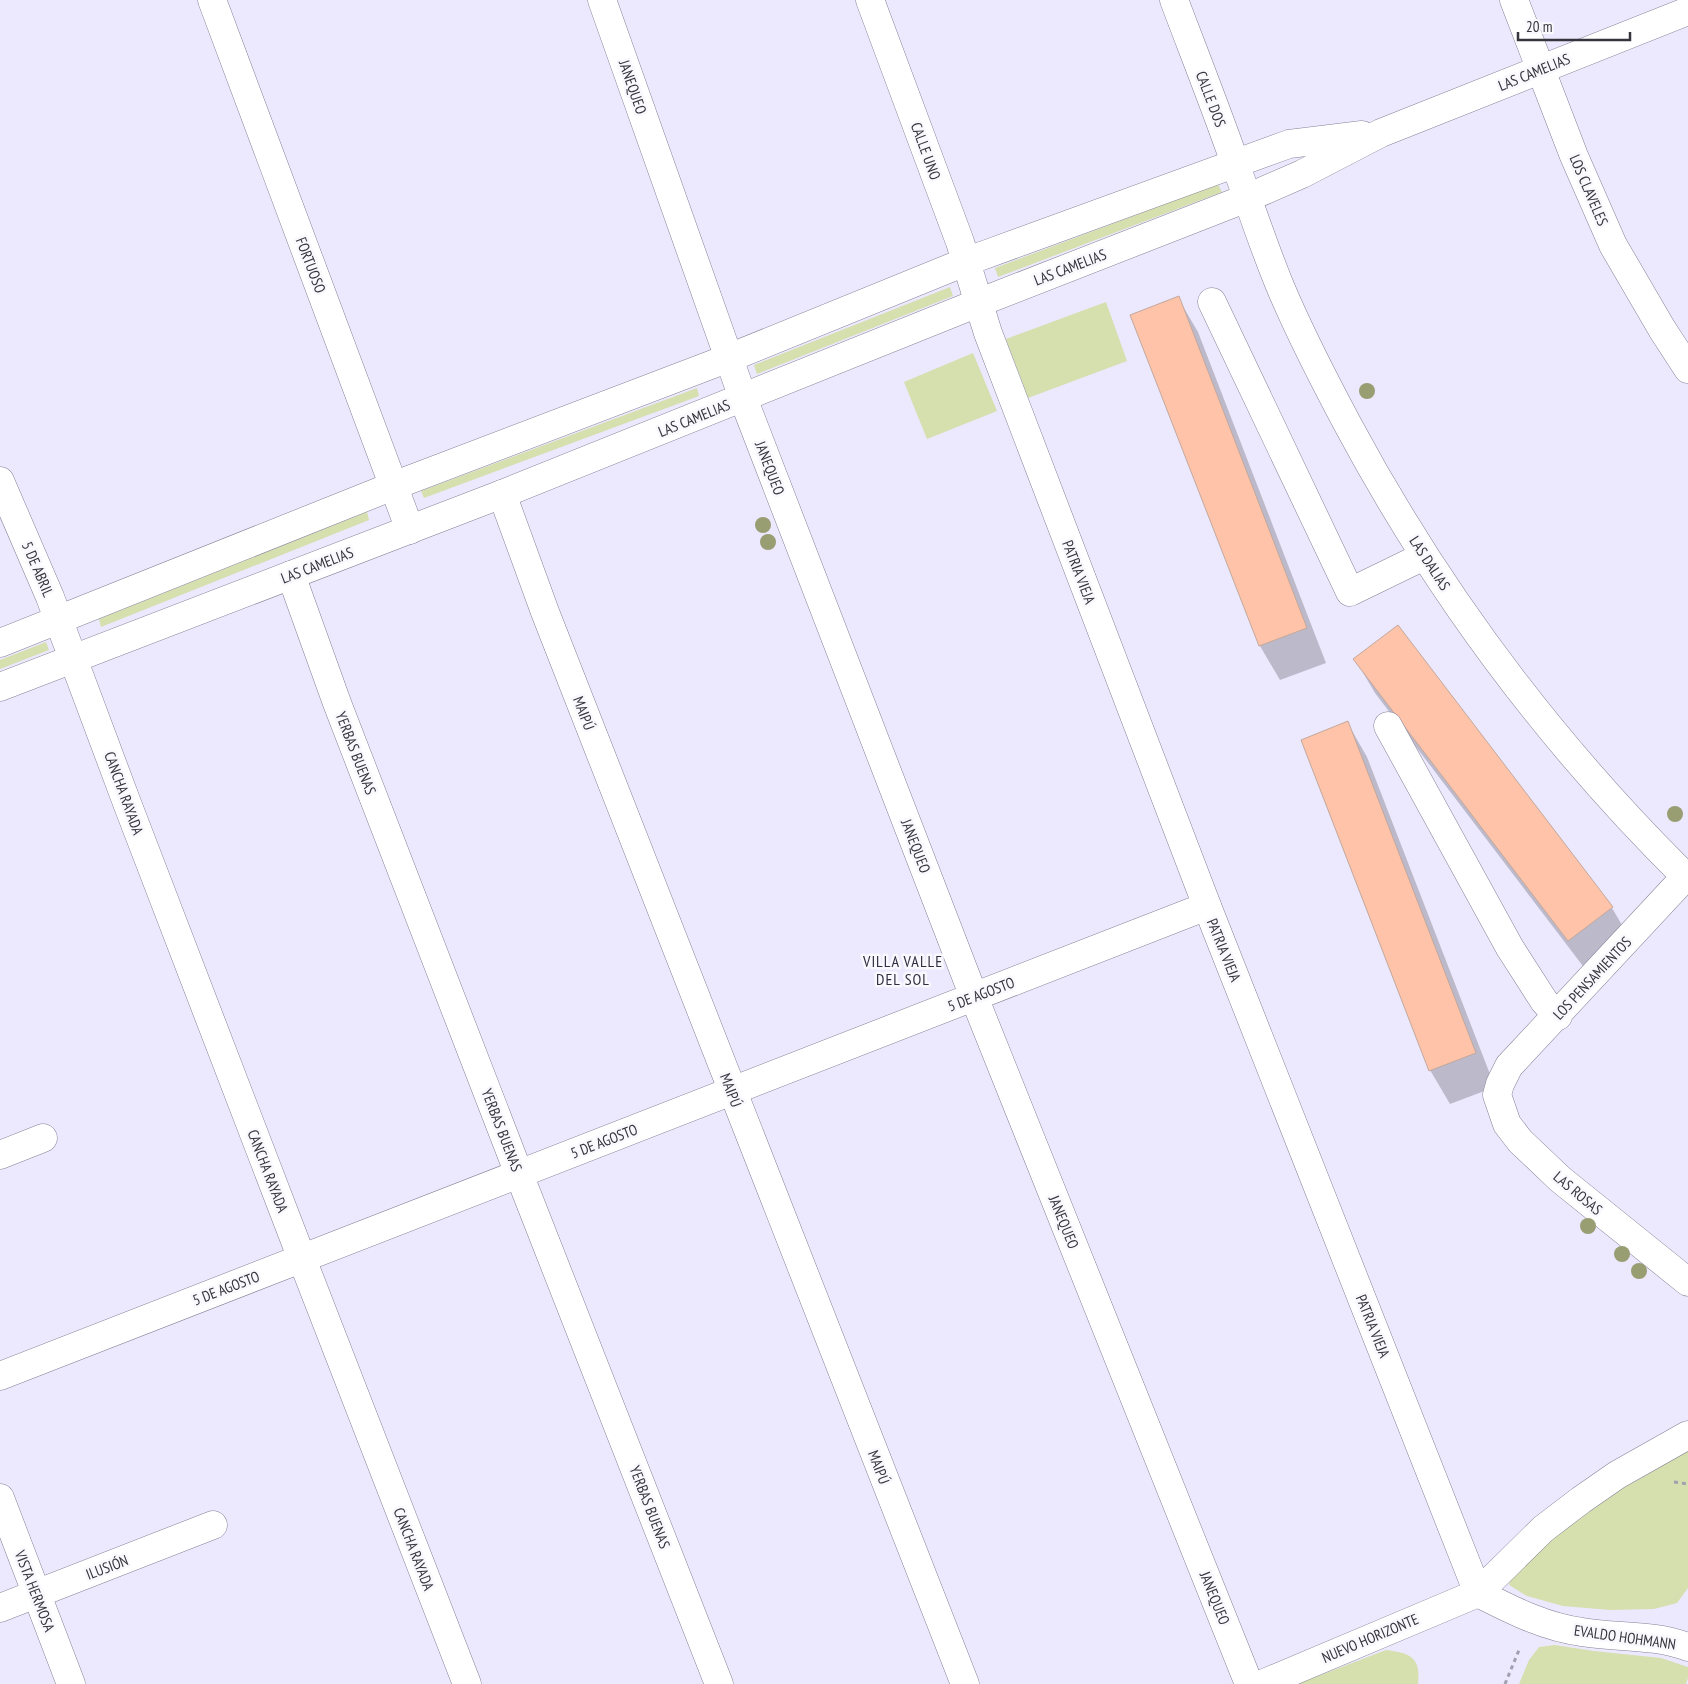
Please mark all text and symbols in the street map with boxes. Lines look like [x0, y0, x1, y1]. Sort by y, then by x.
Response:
scale bar [1518, 10, 1630, 42]
text: 20 m [1526, 17, 1552, 36]
street label: LAS CAMELIAS [1495, 49, 1573, 95]
street label: JANEQUEO [615, 57, 651, 117]
street label: CALLE DOS [1192, 68, 1230, 130]
street label: CALLE UNO [907, 120, 945, 182]
street label: LOS CLAVELES [1566, 152, 1612, 228]
street label: FORTUOSO [292, 234, 330, 296]
street label: LAS CAMELIAS [1031, 245, 1109, 289]
street label: LAS CAMELIAS [655, 395, 733, 441]
street label: JANEQUEO [751, 438, 789, 498]
street label: LAS DALIAS [1405, 532, 1455, 594]
street label: PATRIA VIEJA [1058, 537, 1100, 607]
street label: 5 DE ABRIL [18, 539, 58, 600]
street label: LAS CAMELIAS [278, 543, 356, 587]
street label: MAIPÚ [569, 693, 599, 733]
street label: YERBAS BUENAS [332, 709, 380, 797]
street label: CANCHA RAYADA [100, 749, 148, 838]
street label: JANEQUEO [897, 816, 935, 876]
street label: PATRIA VIEJA [1203, 916, 1246, 985]
street label: LOS PENSAMIENTOS [1549, 933, 1635, 1023]
district label: VILLA VALLE DEL SOL [862, 951, 943, 989]
street label: 5 DE AGOSTO [945, 973, 1017, 1015]
street label: MAIPÚ [716, 1070, 746, 1110]
street label: YERBAS BUENAS [478, 1086, 526, 1174]
street label: 5 DE AGOSTO [568, 1120, 640, 1162]
street label: CANCHA RAYADA [244, 1127, 293, 1216]
street label: LAS ROSAS [1550, 1167, 1606, 1219]
street label: JANEQUEO [1044, 1192, 1083, 1251]
street label: 5 DE AGOSTO [190, 1267, 262, 1309]
street label: PATRIA VIEJA [1352, 1292, 1395, 1361]
street label: MAIPÚ [864, 1447, 894, 1487]
street label: YERBAS BUENAS [626, 1463, 674, 1551]
street label: CANCHA RAYADA [390, 1505, 439, 1594]
street label: VISTA HERMOSA [10, 1547, 60, 1635]
street label: ILUSIÓN [83, 1550, 131, 1584]
street label: JANEQUEO [1195, 1568, 1234, 1627]
street label: NUEVO HORIZONTE [1319, 1609, 1421, 1667]
street label: EVALDO HOHMANN [1573, 1620, 1677, 1654]

